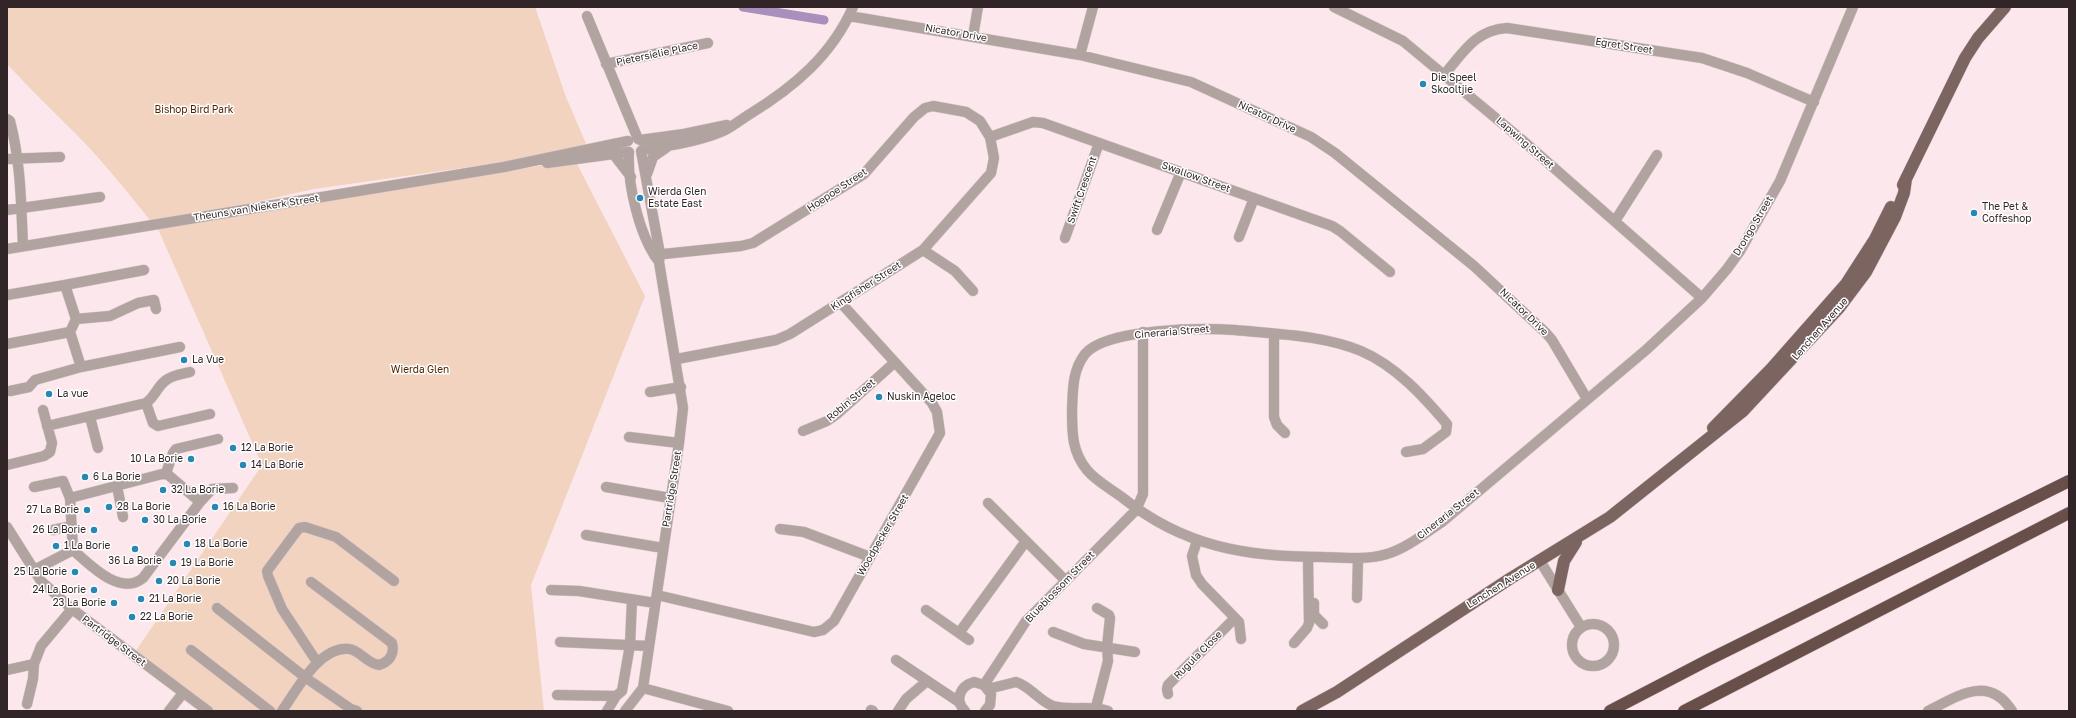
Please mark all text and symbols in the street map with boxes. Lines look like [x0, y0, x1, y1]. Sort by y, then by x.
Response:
street label: Nicator Drive [924, 22, 988, 44]
street label: Egret Street [1594, 36, 1654, 56]
street label: Pietersielie Place [615, 39, 699, 69]
place label: Die Speel Skooltjie [1431, 72, 1476, 96]
marker: Die Speel Skooltjie [1418, 79, 1428, 89]
street label: Nicator Drive [1236, 98, 1298, 136]
park label: Bishop Bird Park [155, 104, 233, 116]
street label: Lapwing Street [1494, 115, 1556, 171]
street label: Swift Crescent [1065, 155, 1099, 225]
street label: Swallow Street [1160, 159, 1232, 195]
street label: Hoepoe Street [805, 166, 869, 214]
place label: Wierda Glen Estate East [648, 186, 706, 210]
street label: Theuns van Niekerk Street [192, 192, 320, 224]
marker: Wierda Glen Estate East [635, 193, 645, 203]
street label: Drongo Street [1731, 194, 1775, 258]
place label: The Pet & Coffeshop [1982, 201, 2031, 224]
marker: The Pet & Coffeshop [1969, 208, 1979, 218]
street label: Kingfisher Street [829, 259, 903, 313]
street label: Nicator Drive [1497, 286, 1551, 338]
street label: Lenchen Avenue [1790, 295, 1850, 363]
street label: Cineraria Street [1134, 323, 1210, 341]
place label: La Vue [192, 354, 224, 366]
marker: La Vue [179, 355, 189, 365]
park label: Wierda Glen [391, 364, 449, 376]
street label: Robin Street [824, 376, 878, 424]
place label: La vue [57, 388, 88, 400]
marker: La vue [44, 389, 54, 399]
place label: Nuskin Ageloc [887, 391, 956, 403]
marker: Nuskin Ageloc [874, 392, 884, 402]
place label: 12 La Borie [241, 442, 293, 454]
marker: 12 La Borie [228, 443, 238, 453]
street label: Partridge Street [660, 450, 684, 528]
place label: 10 La Borie [130, 453, 183, 465]
marker: 10 La Borie [186, 454, 196, 464]
place label: 14 La Borie [251, 459, 303, 471]
marker: 14 La Borie [238, 460, 248, 470]
place label: 6 La Borie [93, 471, 141, 483]
marker: 6 La Borie [80, 472, 90, 482]
place label: 32 La Borie [171, 484, 224, 496]
marker: 32 La Borie [158, 485, 168, 495]
street label: Cineraria Street [1415, 486, 1481, 542]
street label: Woodpecker Street [855, 492, 911, 578]
place label: 28 La Borie [117, 501, 170, 513]
place label: 16 La Borie [223, 501, 275, 513]
marker: 28 La Borie [104, 502, 114, 512]
marker: 16 La Borie [210, 502, 220, 512]
place label: 27 La Borie [26, 504, 79, 516]
marker: 27 La Borie [82, 505, 92, 515]
place label: 30 La Borie [153, 514, 207, 526]
marker: 30 La Borie [140, 515, 150, 525]
place label: 26 La Borie [33, 524, 86, 536]
marker: 26 La Borie [89, 525, 99, 535]
place label: 18 La Borie [195, 538, 247, 550]
marker: 18 La Borie [182, 539, 192, 549]
place label: 1 La Borie [64, 540, 110, 552]
marker: 1 La Borie [51, 541, 61, 551]
marker: 36 La Borie [130, 544, 140, 554]
street label: Blueblossom Street [1023, 549, 1097, 625]
place label: 36 La Borie [108, 555, 162, 567]
place label: 19 La Borie [181, 557, 233, 569]
marker: 19 La Borie [168, 558, 178, 568]
street label: Lenchen Avenue [1464, 559, 1538, 611]
place label: 25 La Borie [14, 566, 67, 578]
marker: 25 La Borie [70, 567, 80, 577]
place label: 20 La Borie [167, 575, 221, 587]
marker: 20 La Borie [154, 576, 164, 586]
place label: 24 La Borie [33, 584, 86, 596]
marker: 24 La Borie [89, 585, 99, 595]
place label: 21 La Borie [149, 593, 201, 605]
marker: 21 La Borie [136, 594, 146, 604]
place label: 23 La Borie [53, 597, 106, 609]
marker: 23 La Borie [109, 598, 119, 608]
place label: 22 La Borie [140, 611, 193, 623]
marker: 22 La Borie [127, 612, 137, 622]
street label: Partridge Street [80, 613, 148, 669]
street label: Rugula Close [1171, 628, 1225, 682]

